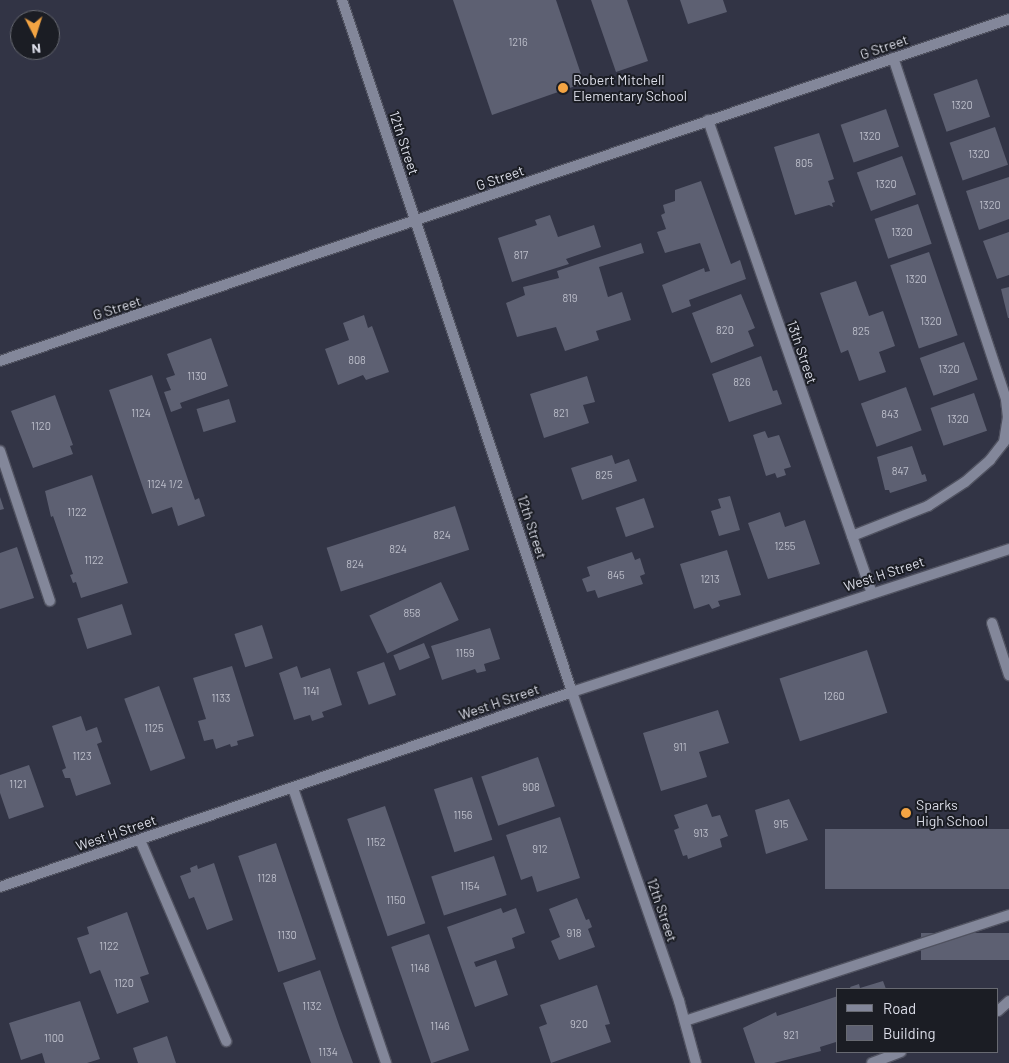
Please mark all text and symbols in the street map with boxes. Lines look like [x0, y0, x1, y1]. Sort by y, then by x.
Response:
north arrow [10, 10, 60, 60]
street label: G Street [858, 31, 910, 63]
house number: 1216 [508, 35, 528, 49]
text: N [31, 41, 42, 58]
place label: Robert Mitchell Elementary School [573, 72, 687, 104]
marker: Robert Mitchell Elementary School [557, 82, 569, 94]
house number: 1320 [951, 98, 973, 112]
street label: 12th Street [386, 109, 422, 177]
house number: 1320 [859, 129, 881, 143]
house number: 1320 [968, 147, 990, 161]
house number: 805 [795, 156, 813, 170]
street label: G Street [474, 162, 526, 194]
house number: 1320 [875, 177, 897, 191]
house number: 1320 [979, 198, 1001, 212]
house number: 1320 [891, 225, 913, 239]
house number: 817 [514, 248, 528, 262]
house number: 1320 [905, 272, 927, 286]
house number: 819 [562, 291, 578, 305]
street label: G Street [91, 292, 143, 324]
house number: 1320 [920, 314, 942, 328]
street label: 13th Street [783, 318, 821, 386]
house number: 820 [716, 323, 734, 337]
house number: 825 [852, 324, 870, 338]
house number: 808 [348, 353, 366, 367]
house number: 1320 [938, 362, 960, 376]
house number: 1130 [187, 369, 207, 383]
house number: 826 [733, 375, 751, 389]
house number: 1124 [131, 406, 151, 420]
house number: 821 [553, 406, 569, 420]
house number: 843 [881, 407, 899, 421]
house number: 1320 [947, 412, 969, 426]
house number: 1120 [31, 419, 51, 433]
house number: 847 [892, 464, 908, 478]
house number: 825 [595, 468, 613, 482]
house number: 1124 1/2 [147, 477, 183, 491]
street label: 12th Street [514, 493, 550, 561]
house number: 1122 [67, 505, 87, 519]
house number: 824 [433, 528, 451, 542]
house number: 1255 [774, 539, 796, 553]
house number: 824 [389, 542, 407, 556]
house number: 1122 [84, 553, 104, 567]
street label: West H Street [842, 553, 926, 595]
house number: 824 [346, 557, 364, 571]
house number: 845 [607, 568, 625, 582]
house number: 1213 [700, 572, 720, 586]
house number: 858 [403, 606, 421, 620]
house number: 1159 [455, 646, 475, 660]
street label: West H Street [457, 680, 541, 724]
house number: 1141 [303, 684, 319, 698]
house number: 1260 [823, 689, 845, 703]
house number: 1133 [211, 691, 231, 705]
house number: 1125 [144, 721, 164, 735]
house number: 911 [673, 740, 687, 754]
house number: 1123 [72, 749, 92, 763]
house number: 1121 [9, 777, 27, 791]
house number: 908 [522, 780, 540, 794]
place label: Sparks High School [916, 797, 988, 830]
marker: Sparks High School [900, 807, 912, 819]
house number: 1156 [453, 808, 473, 822]
street label: West H Street [74, 811, 158, 855]
house number: 915 [773, 817, 789, 831]
house number: 913 [693, 826, 709, 840]
house number: 1152 [366, 835, 386, 849]
house number: 912 [532, 842, 548, 856]
house number: 1128 [257, 871, 277, 885]
street label: 12th Street [643, 876, 681, 944]
house number: 1154 [460, 879, 480, 893]
house number: 1150 [386, 893, 406, 907]
house number: 918 [566, 926, 582, 940]
house number: 1130 [277, 928, 297, 942]
house number: 1122 [99, 939, 119, 953]
house number: 1148 [410, 961, 430, 975]
house number: 1120 [114, 976, 134, 990]
legend [836, 988, 999, 1053]
house number: 1132 [302, 999, 322, 1013]
text: Road [883, 999, 916, 1017]
house number: 920 [570, 1017, 588, 1031]
house number: 1146 [430, 1019, 450, 1033]
text: Building [883, 1024, 936, 1042]
house number: 921 [783, 1028, 799, 1042]
house number: 1100 [44, 1031, 64, 1045]
house number: 1134 [318, 1045, 338, 1059]

